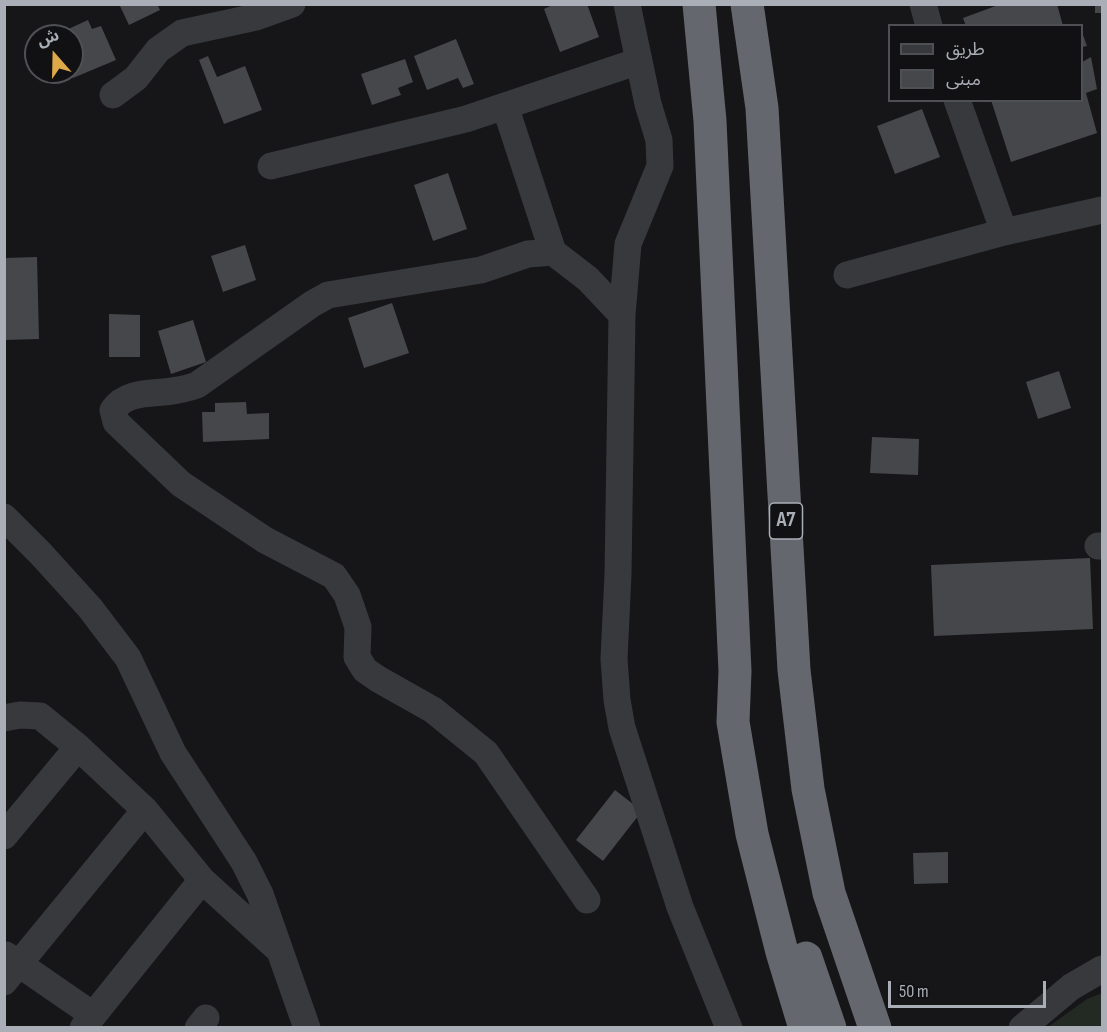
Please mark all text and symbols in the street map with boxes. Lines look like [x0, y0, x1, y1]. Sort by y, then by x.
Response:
north arrow [24, 24, 84, 84]
legend [888, 24, 1083, 102]
text: ش [35, 26, 62, 51]
text: طريق [946, 39, 985, 60]
text: مبنى [946, 69, 981, 90]
road number: A7 [770, 503, 802, 539]
scale bar [891, 969, 1048, 1007]
text: 50 m [899, 981, 929, 1002]

